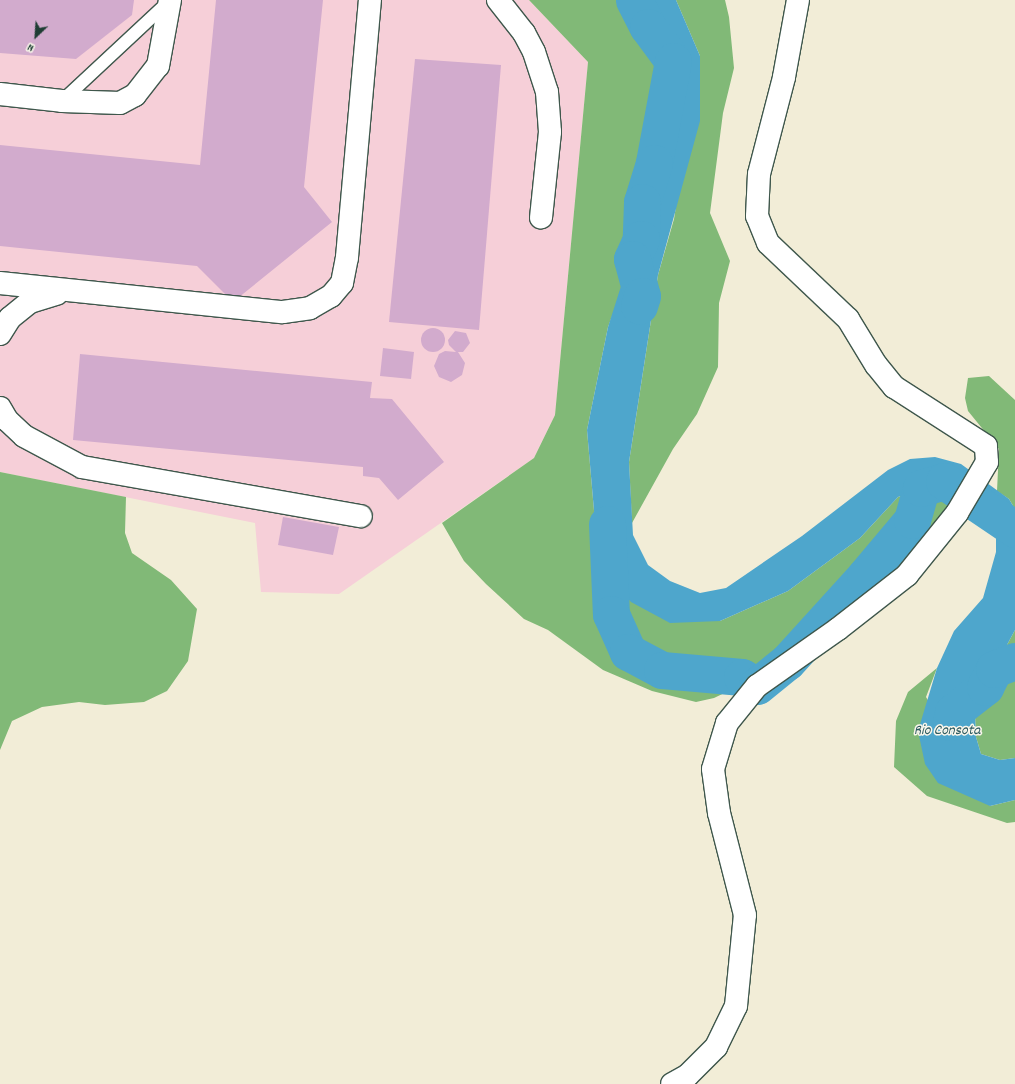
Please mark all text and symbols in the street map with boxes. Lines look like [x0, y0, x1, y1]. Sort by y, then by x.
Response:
north arrow [16, 16, 56, 56]
text: N [25, 38, 37, 55]
water label: Rio Consota [914, 723, 980, 741]

